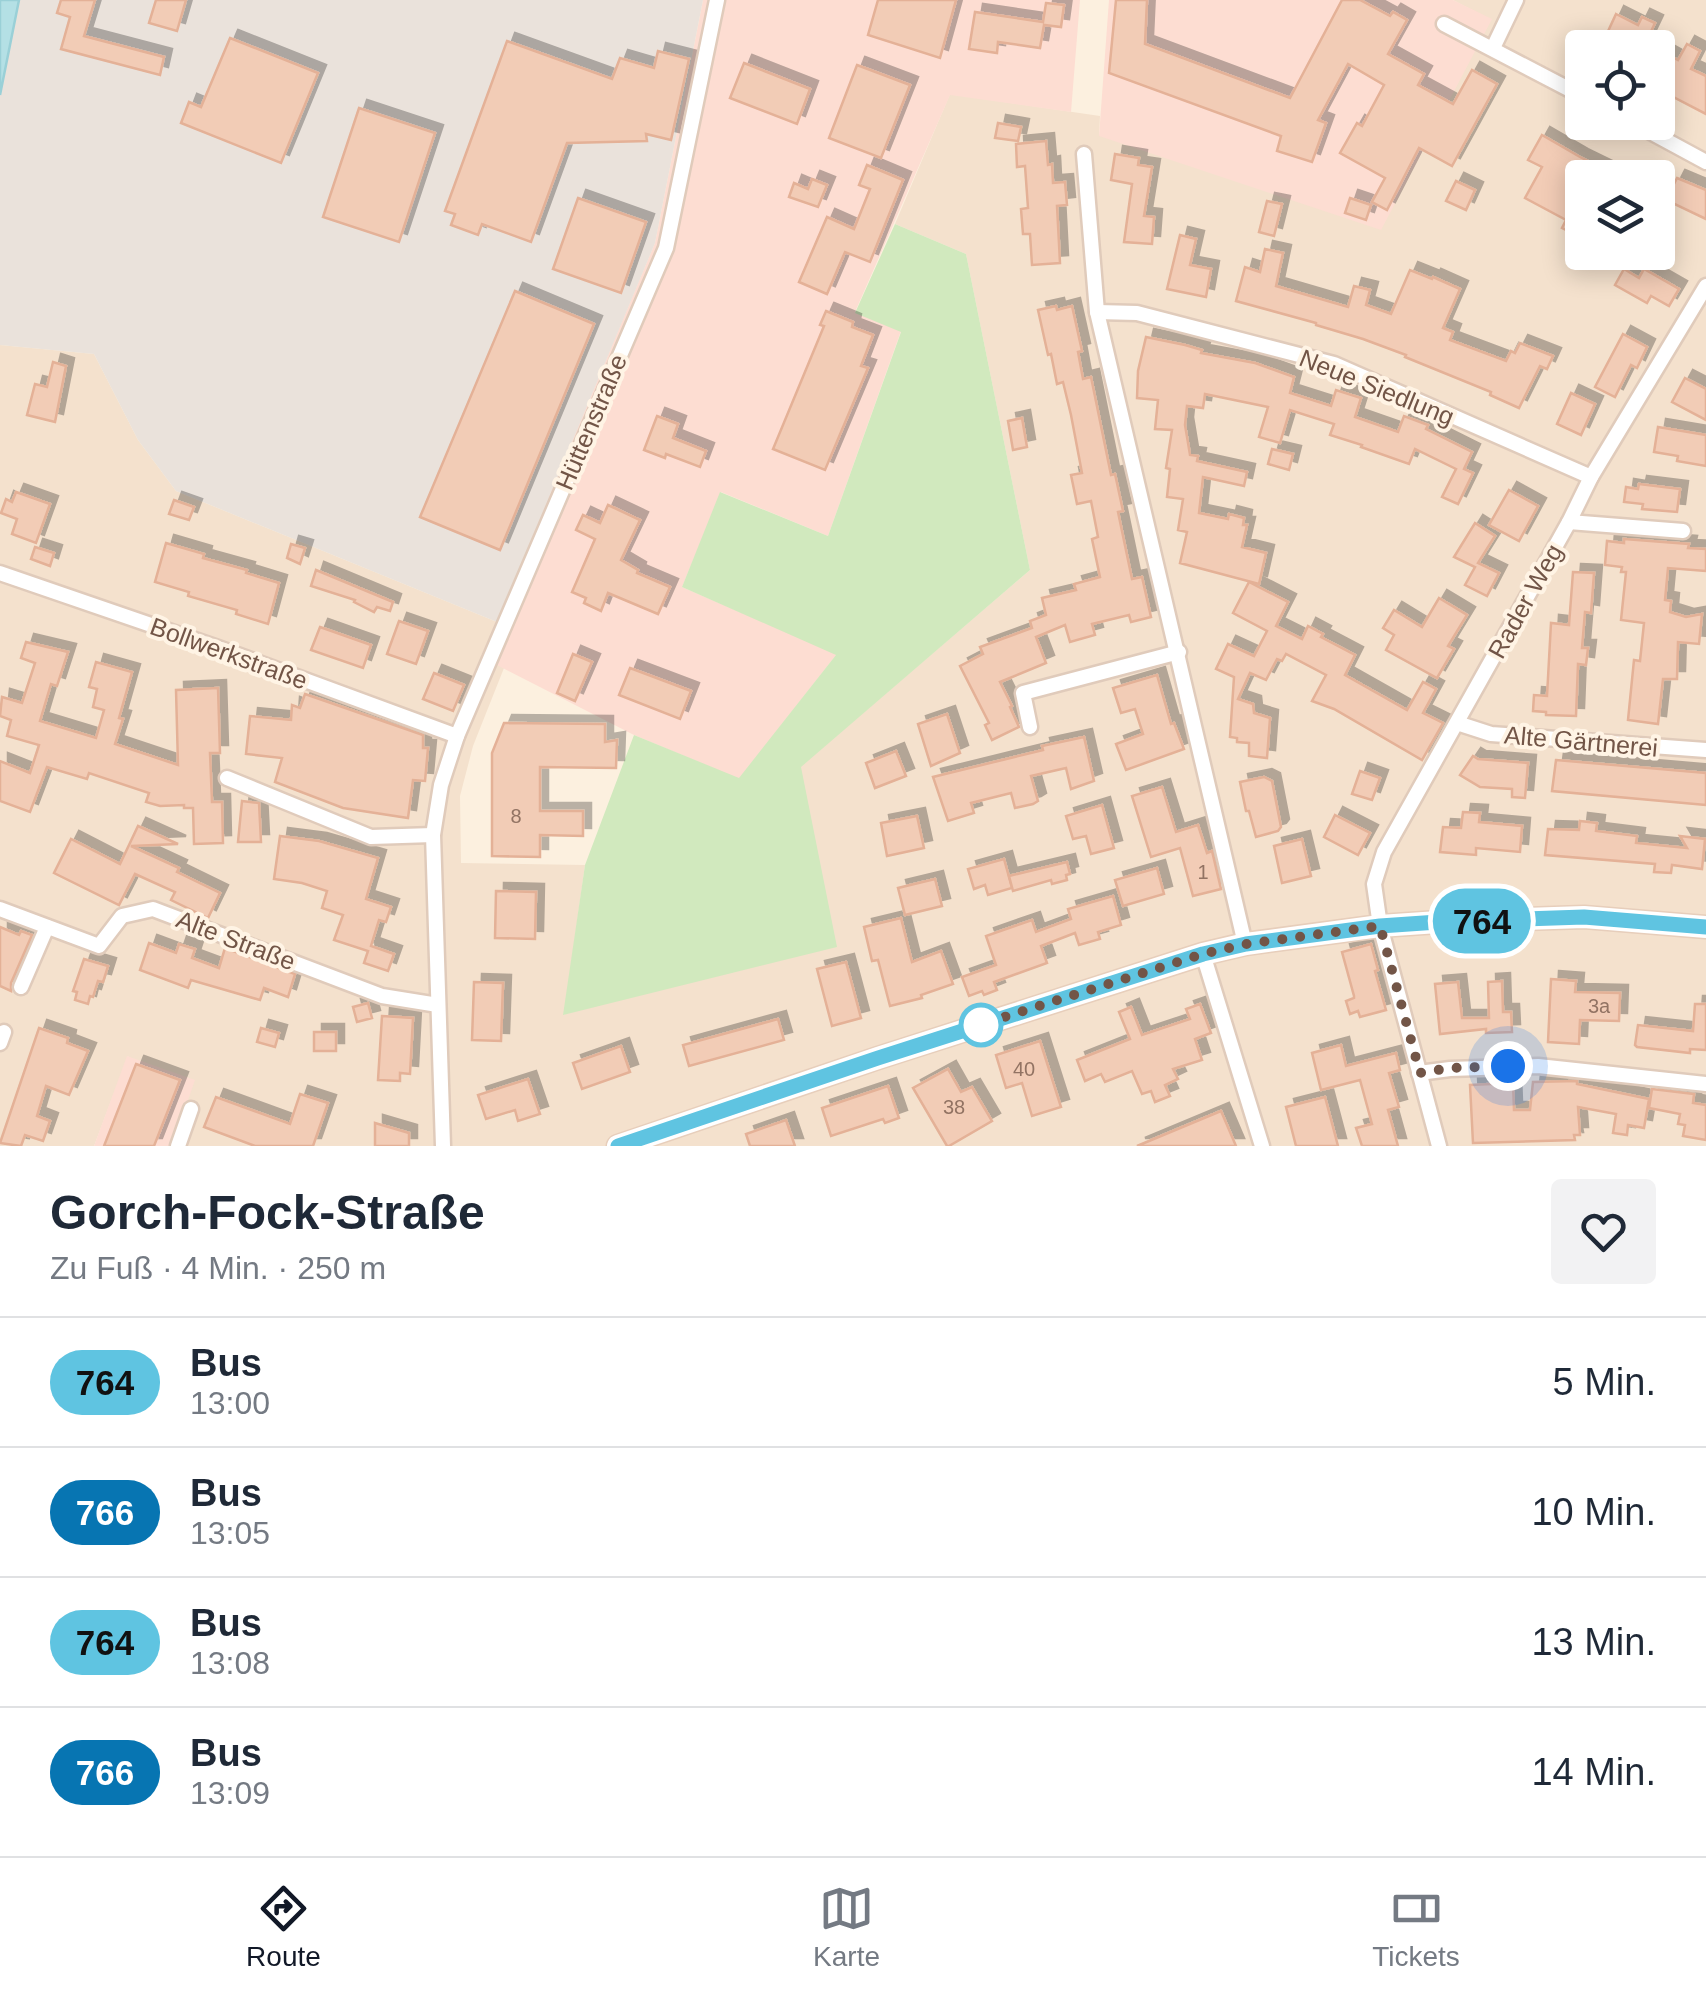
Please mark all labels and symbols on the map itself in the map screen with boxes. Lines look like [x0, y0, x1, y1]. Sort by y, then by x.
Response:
street label: Neue Siedlung [1296, 343, 1458, 431]
street label: Hüttenstraße [550, 350, 632, 494]
street label: Rader Weg [1482, 539, 1568, 663]
street label: Bollwerkstraße [147, 612, 311, 694]
street label: Alte Gärtnerei [1503, 720, 1659, 762]
house number: 8 [510, 805, 522, 827]
house number: 1 [1197, 861, 1209, 883]
line badge: 764 [1424, 888, 1540, 954]
street label: Alte Straße [173, 905, 299, 975]
house number: 3a [1588, 995, 1611, 1017]
unlabelled marker [960, 1004, 1002, 1046]
your location [1483, 1041, 1533, 1091]
house number: 40 [1013, 1058, 1035, 1080]
house number: 38 [943, 1096, 965, 1118]

